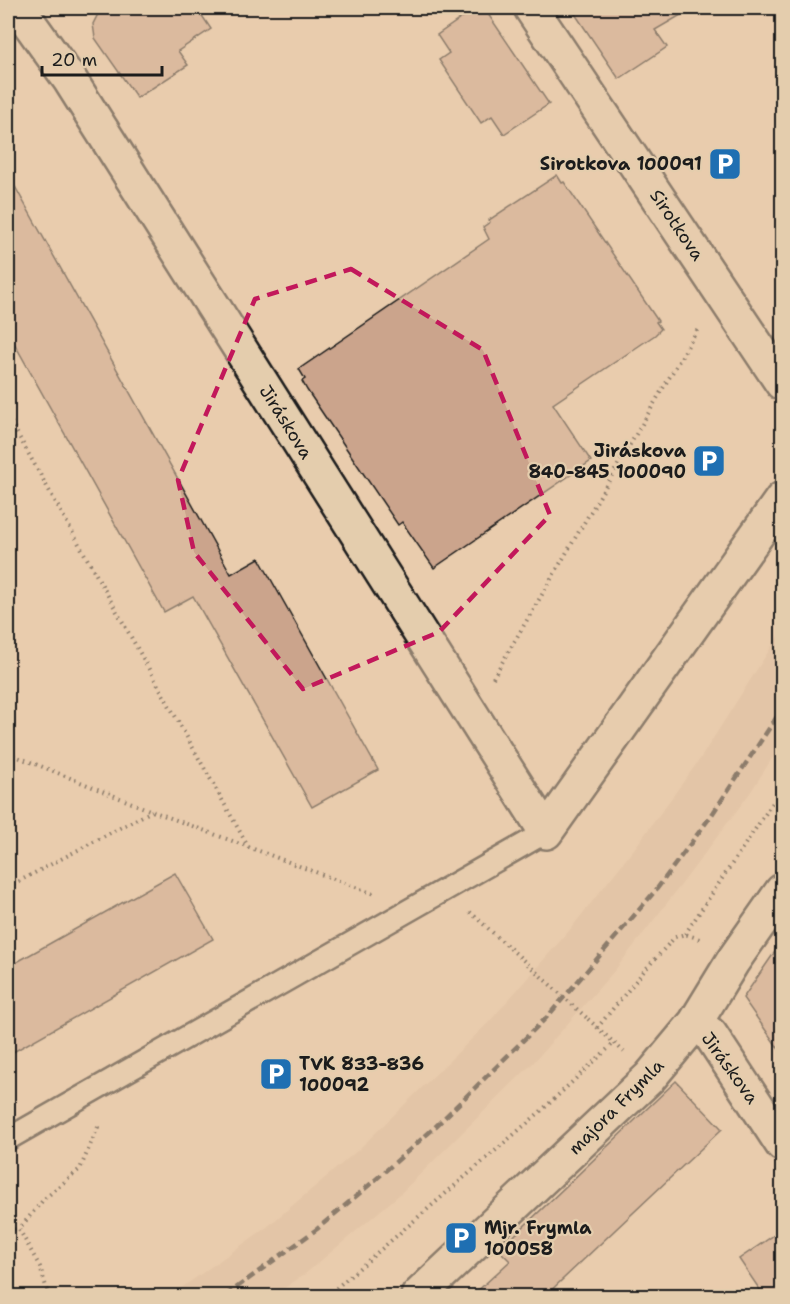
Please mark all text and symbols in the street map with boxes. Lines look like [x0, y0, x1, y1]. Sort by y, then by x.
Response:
scale bar [42, 39, 162, 77]
text: 20 m [51, 48, 97, 72]
parking icon: Sirotkova 100091 [707, 146, 743, 182]
place label: Sirotkova 100091 [540, 152, 702, 176]
street label: Sirotkova [644, 185, 710, 265]
street label: Jiráskova [254, 380, 318, 464]
place label: Jiráskova 840-845 100090 [528, 439, 687, 484]
parking icon: Jiráskova 840-845 100090 [691, 443, 727, 479]
street label: Jiráskova [696, 1027, 764, 1109]
place label: TVK 833-836 100092 [299, 1052, 424, 1097]
street label: majora Frymla [563, 1054, 669, 1160]
parking icon: TVK 833-836 100092 [258, 1056, 294, 1092]
place label: Mjr. Frymla 100058 [484, 1216, 592, 1261]
parking icon: Mjr. Frymla 100058 [443, 1220, 479, 1256]

